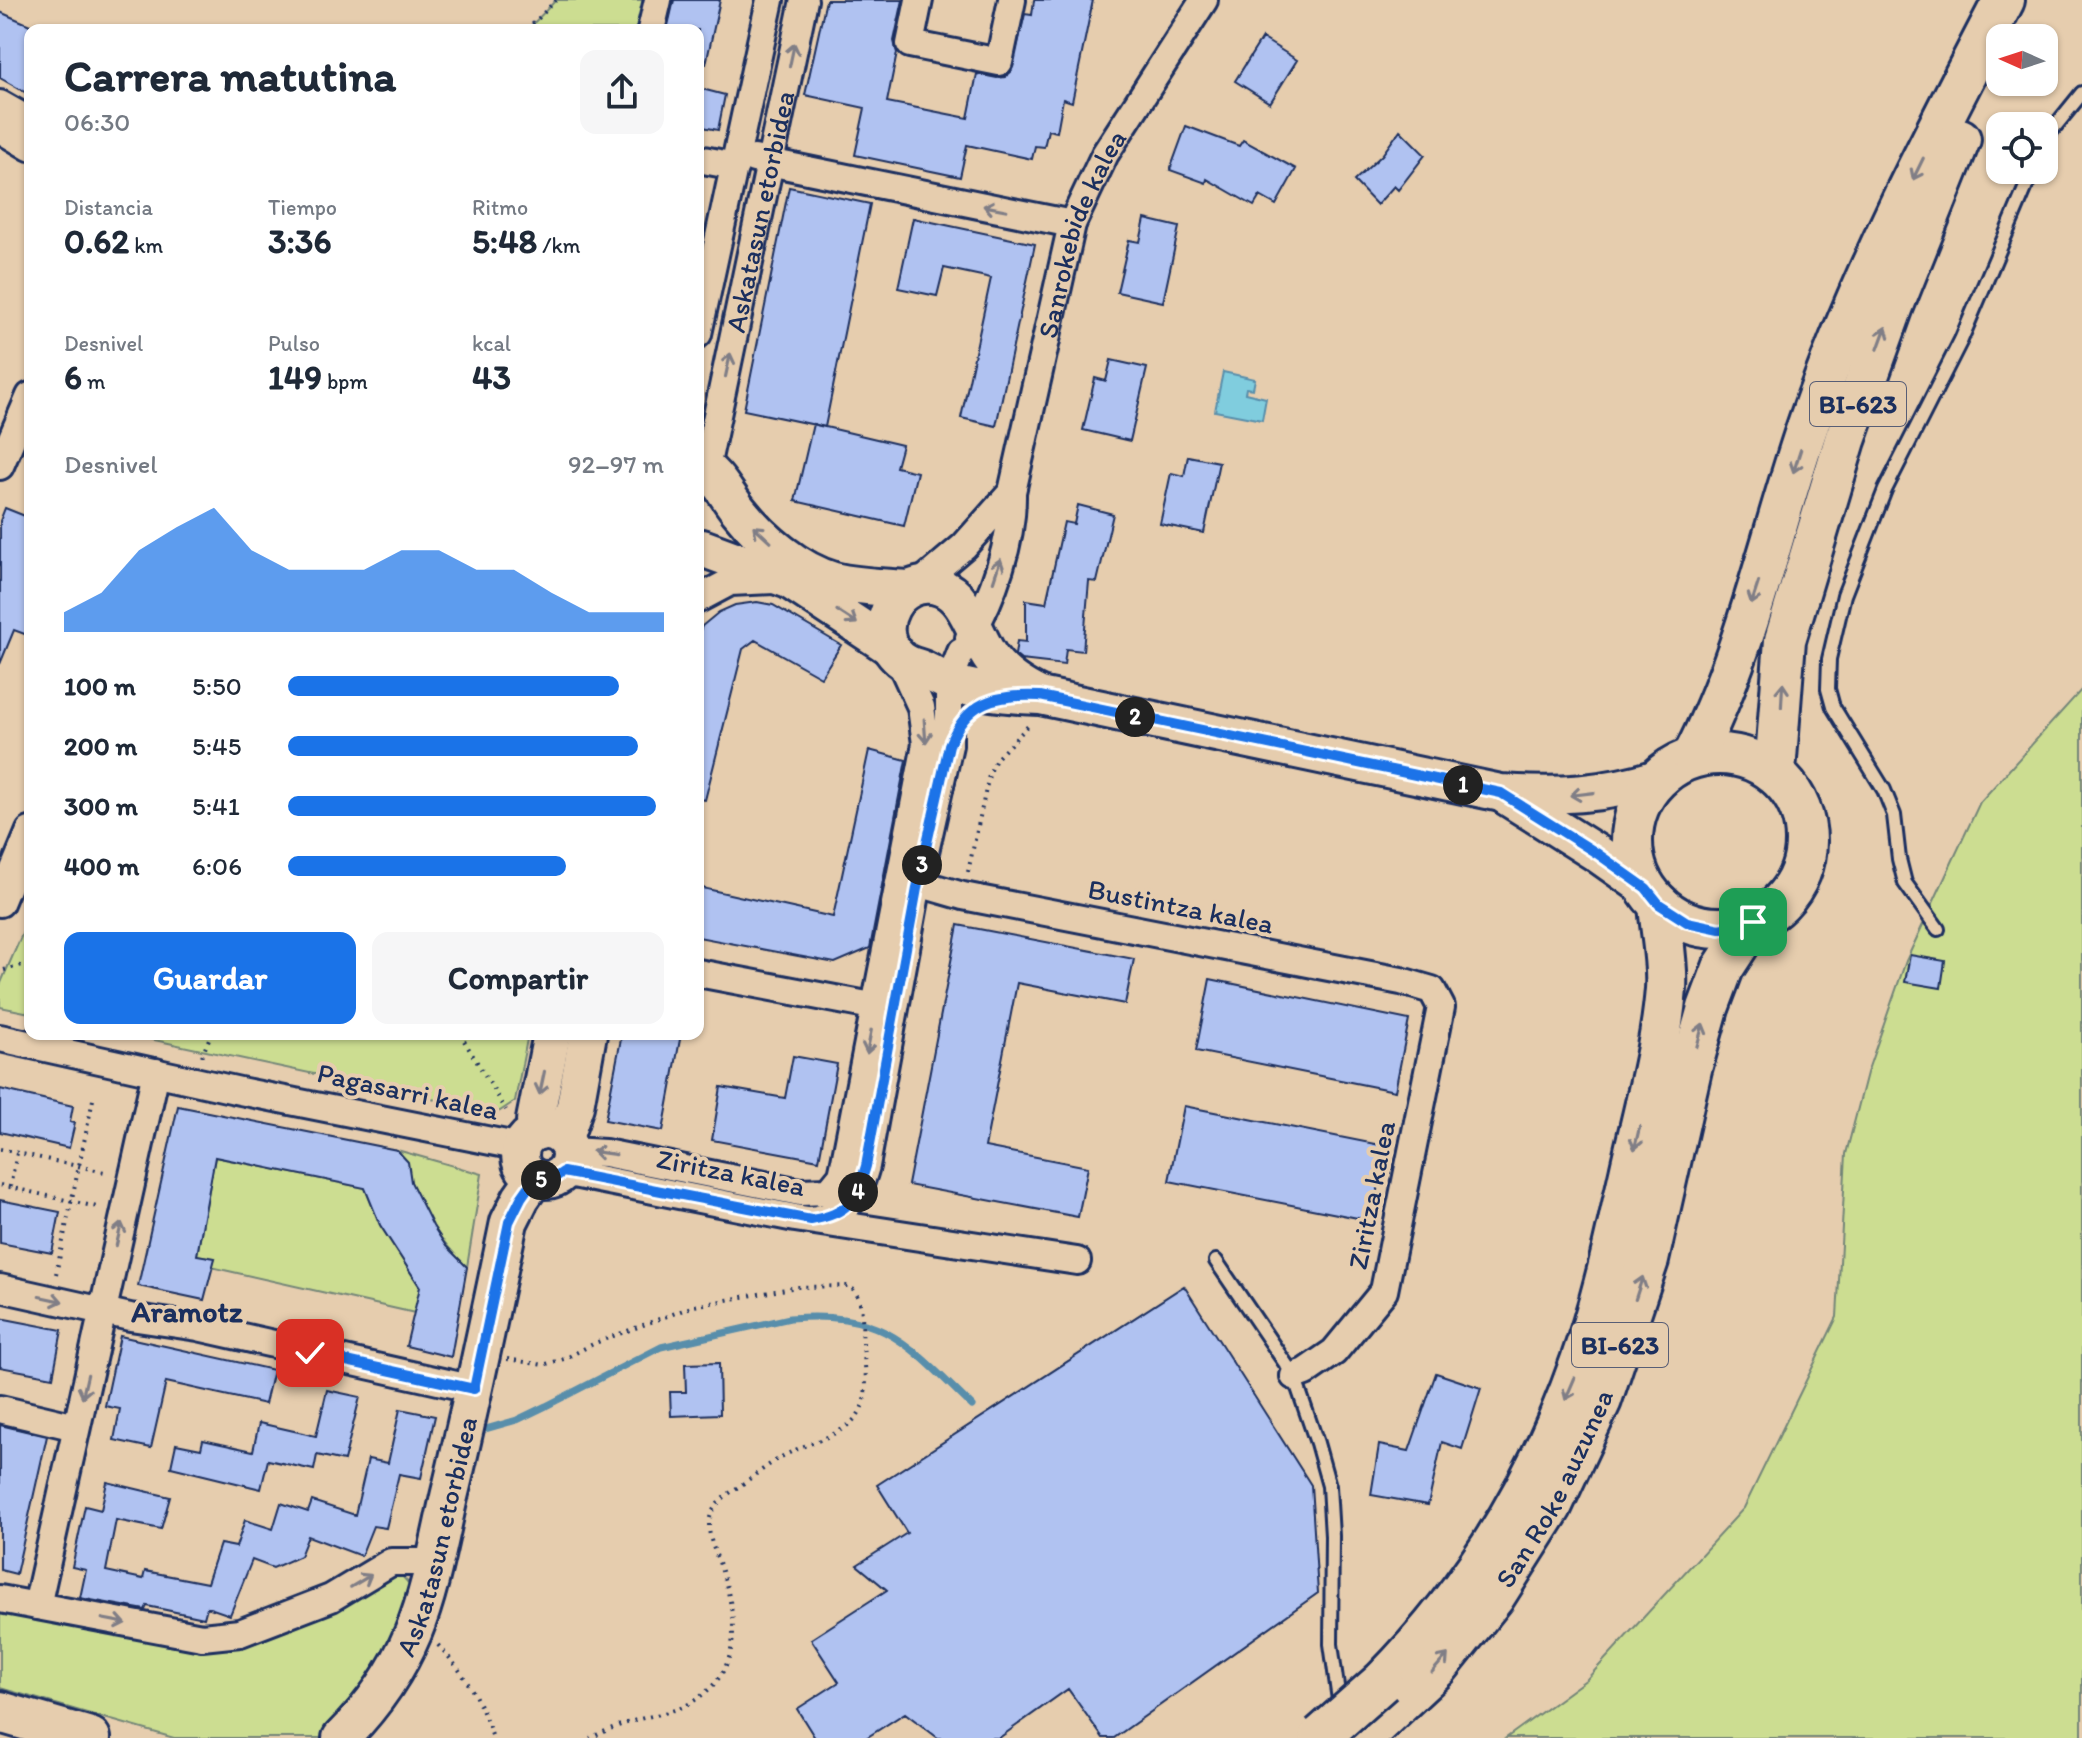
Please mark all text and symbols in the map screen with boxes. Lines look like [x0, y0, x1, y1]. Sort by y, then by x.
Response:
north arrow [1986, 24, 2058, 96]
map controls [1986, 24, 2058, 184]
one-way arrow [785, 43, 800, 69]
text: Carrera matutina [64, 49, 396, 102]
button: share [580, 50, 664, 134]
street label: Askatasun etorbidea [718, 87, 802, 336]
text: 06:30 [64, 106, 130, 138]
button: locate [1986, 112, 2058, 184]
street label: Sanrokebide kalea [1030, 123, 1133, 341]
one-way arrow [1910, 157, 1925, 181]
text: Distancia [64, 194, 153, 221]
text: Tiempo [268, 194, 337, 221]
text: Ritmo [472, 194, 528, 221]
one-way arrow [983, 199, 1009, 214]
text: 0.62 [64, 221, 129, 262]
text: 3:36 [268, 221, 331, 262]
text: 5:48 [472, 221, 537, 262]
text: km [129, 232, 163, 259]
text: /km [537, 232, 581, 259]
one-way arrow [1876, 326, 1890, 351]
text: Desnivel [64, 330, 143, 357]
text: Pulso [268, 330, 320, 357]
text: kcal [472, 330, 511, 357]
one-way arrow [721, 352, 736, 378]
text: 6 [64, 357, 82, 398]
text: 149 [268, 357, 322, 398]
text: 43 [472, 357, 511, 398]
text: m [82, 368, 105, 395]
text: bpm [322, 368, 368, 395]
road number: BI-623 [1810, 382, 1906, 426]
one-way arrow [1789, 447, 1804, 473]
text: Desnivel [64, 448, 158, 480]
text: 92–97 m [568, 448, 664, 480]
one-way arrow [752, 526, 772, 544]
one-way arrow [991, 557, 1006, 582]
one-way arrow [1747, 580, 1761, 605]
one-way arrow [835, 610, 858, 626]
text: 100 m [64, 670, 136, 702]
text: 5:50 [192, 670, 242, 702]
one-way arrow [1775, 682, 1790, 709]
pin: 2 [1115, 697, 1155, 737]
text: 2 [1129, 703, 1141, 730]
one-way arrow [918, 717, 933, 744]
text: 200 m [64, 730, 137, 762]
text: 5:45 [192, 730, 241, 762]
pin: 1 [1443, 765, 1483, 805]
text: 1 [1458, 771, 1468, 798]
one-way arrow [1569, 786, 1596, 801]
text: 300 m [64, 790, 138, 822]
text: 5:41 [192, 790, 240, 822]
pin: 3 [902, 845, 942, 885]
text: 400 m [64, 850, 139, 882]
text: 6:06 [192, 850, 242, 882]
text: 3 [916, 851, 928, 878]
street label: Bustintza kalea [1085, 871, 1277, 941]
pin [1719, 888, 1787, 956]
icon: arrive [1731, 900, 1775, 944]
button: Guardar [64, 932, 356, 1024]
button: Compartir [372, 932, 664, 1024]
one-way arrow [1693, 1023, 1708, 1049]
one-way arrow [861, 1028, 876, 1054]
street label: Pagasarri kalea [314, 1055, 502, 1127]
one-way arrow [534, 1069, 549, 1095]
street label: Ziritza kalea [1340, 1117, 1402, 1272]
one-way arrow [1629, 1125, 1644, 1150]
street label: Ziritza kalea [654, 1141, 809, 1203]
one-way arrow [591, 1146, 618, 1161]
pin: 5 [521, 1160, 561, 1200]
text: 5 [535, 1166, 547, 1193]
pin: 4 [838, 1172, 878, 1212]
text: 4 [851, 1178, 865, 1205]
one-way arrow [113, 1222, 128, 1247]
one-way arrow [1632, 1276, 1647, 1301]
one-way arrow [38, 1292, 63, 1307]
district label: Aramotz [130, 1293, 244, 1330]
pin [276, 1319, 344, 1387]
road number: BI-623 [1572, 1323, 1668, 1367]
icon: check [288, 1331, 332, 1375]
one-way arrow [77, 1373, 92, 1398]
one-way arrow [1561, 1376, 1576, 1401]
street label: San Roke auzunea [1487, 1385, 1620, 1594]
street label: Askatasun etorbidea [388, 1413, 484, 1662]
one-way arrow [349, 1573, 372, 1589]
one-way arrow [100, 1614, 126, 1629]
one-way arrow [1431, 1653, 1449, 1673]

